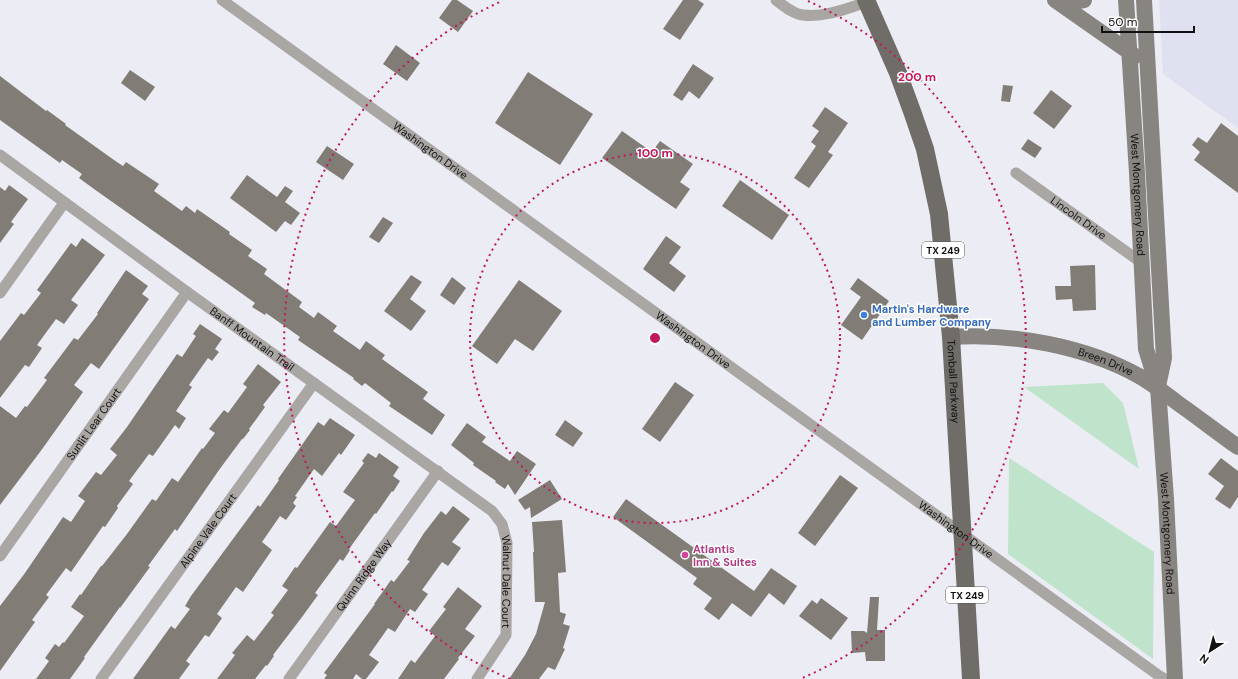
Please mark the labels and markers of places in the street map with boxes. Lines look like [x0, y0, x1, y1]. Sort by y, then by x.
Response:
place label: Martin's Hardware and Lumber Company [872, 302, 992, 329]
marker: Martin's Hardware and Lumber Company [859, 310, 869, 320]
centre of rings [648, 331, 662, 345]
place label: Atlantis Inn & Suites [693, 542, 757, 569]
marker: Atlantis Inn & Suites [680, 550, 690, 560]

